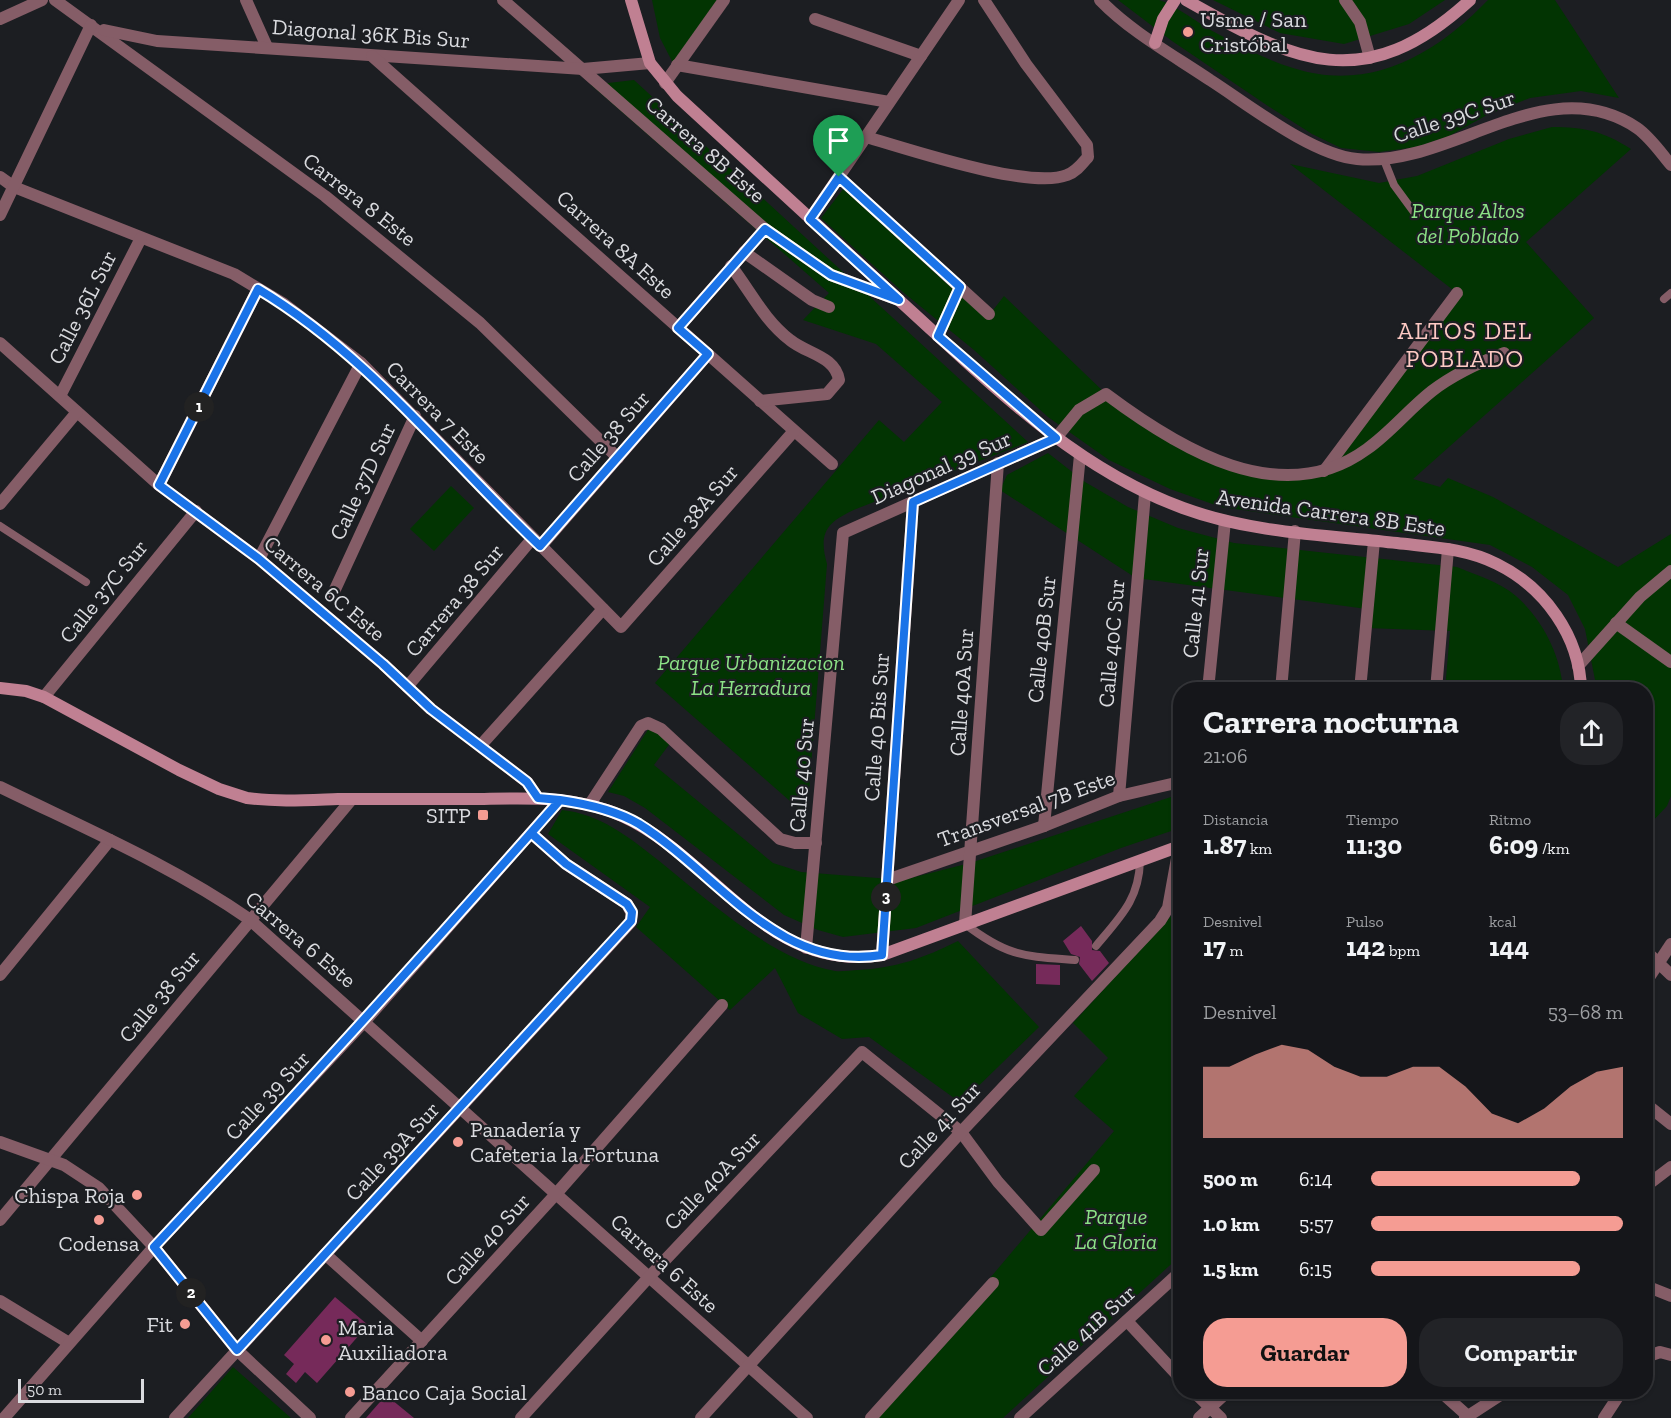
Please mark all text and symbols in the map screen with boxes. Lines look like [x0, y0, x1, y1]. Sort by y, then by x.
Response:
place label: Usme / San Cristóbal [1200, 6, 1307, 58]
street label: Diagonal 36K Bis Sur [271, 13, 471, 54]
marker: Usme / San Cristóbal [1181, 25, 1195, 39]
street label: Calle 39C Sur [1390, 84, 1519, 149]
street label: Carrera 8B Este [640, 90, 771, 209]
pin [813, 115, 864, 177]
icon: arrive [822, 124, 855, 157]
street label: Carrera 8 Este [298, 147, 422, 252]
street label: Carrera 8A Este [551, 184, 680, 305]
park label: Parque Altos del Poblado [1411, 197, 1525, 249]
street label: Calle 36L Sur [42, 246, 123, 369]
district label: ALTOS DEL POBLADO [1397, 316, 1533, 373]
street label: Carrera 7 Este [380, 355, 495, 470]
street label: Calle 38 Sur [561, 385, 656, 488]
pin: 1 [184, 392, 214, 422]
text: 1 [196, 397, 202, 416]
street label: Calle 37D Sur [323, 418, 401, 544]
street label: Diagonal 39 Sur [867, 425, 1015, 510]
street label: Calle 38A Sur [641, 459, 744, 572]
street label: Avenida Carrera 8B Este [1215, 483, 1447, 542]
street label: Carrera 6C Este [258, 530, 391, 647]
street label: Calle 37C Sur [53, 534, 153, 649]
street label: Carrera 38 Sur [399, 538, 510, 662]
street label: Calle 41 Sur [1176, 547, 1215, 659]
street label: Calle 40B Sur [1021, 574, 1062, 704]
street label: Calle 40C Sur [1092, 578, 1131, 708]
street label: Calle 40A Sur [944, 627, 979, 757]
park label: Parque Urbanizacion La Herradura [657, 649, 845, 701]
street label: Calle 40 Bis Sur [858, 652, 895, 802]
text: Carrera nocturna [1203, 702, 1459, 741]
button: share [1560, 702, 1623, 765]
street label: Calle 40 Sur [783, 717, 820, 833]
text: 21:06 [1203, 744, 1248, 768]
street label: Transversal 7B Este [934, 764, 1118, 853]
place label: SITP [426, 802, 471, 829]
marker: SITP [476, 808, 490, 822]
text: Distancia [1203, 810, 1268, 829]
text: Tiempo [1346, 810, 1399, 829]
text: Ritmo [1489, 810, 1531, 829]
text: 1.87 [1203, 829, 1246, 861]
text: 11:30 [1346, 829, 1402, 861]
text: 6:09 [1489, 829, 1538, 861]
text: km [1246, 839, 1272, 858]
text: /km [1538, 839, 1569, 858]
pin: 3 [871, 882, 901, 912]
street label: Carrera 6 Este [240, 885, 362, 994]
text: 3 [882, 887, 890, 906]
text: Desnivel [1203, 912, 1262, 931]
text: Pulso [1346, 912, 1384, 931]
text: kcal [1489, 912, 1516, 931]
text: 17 [1203, 931, 1226, 963]
text: 142 [1346, 931, 1385, 963]
text: 144 [1489, 931, 1529, 963]
text: m [1226, 941, 1243, 960]
text: bpm [1385, 941, 1420, 960]
street label: Calle 38 Sur [113, 944, 206, 1048]
text: Desnivel [1203, 1000, 1277, 1024]
text: 53–68 m [1548, 1000, 1623, 1024]
street label: Calle 39 Sur [219, 1045, 316, 1146]
street label: Calle 41 Sur [892, 1076, 987, 1175]
street label: Calle 39A Sur [339, 1096, 445, 1207]
place label: Panadería y Cafeteria la Fortuna [470, 1116, 660, 1168]
street label: Calle 40A Sur [658, 1125, 767, 1236]
marker: Panadería y Cafeteria la Fortuna [451, 1135, 465, 1149]
text: 500 m [1203, 1167, 1258, 1191]
text: 6:14 [1299, 1167, 1333, 1191]
place label: Chispa Roja [14, 1182, 125, 1209]
marker: Chispa Roja [130, 1188, 144, 1202]
street label: Calle 40 Sur [439, 1188, 536, 1291]
park label: Parque La Gloria [1075, 1203, 1157, 1255]
street label: Carrera 6 Este [605, 1208, 724, 1319]
text: 1.0 km [1203, 1212, 1259, 1236]
text: 5:57 [1299, 1212, 1333, 1236]
marker: Codensa [92, 1213, 106, 1227]
place label: Codensa [59, 1230, 140, 1257]
text: 1.5 km [1203, 1257, 1258, 1281]
text: 6:15 [1299, 1257, 1332, 1281]
pin: 2 [176, 1278, 206, 1308]
street label: Calle 41B Sur [1031, 1279, 1141, 1382]
text: 2 [187, 1283, 195, 1302]
place label: Fit [146, 1311, 174, 1338]
place label: Maria Auxiliadora [338, 1314, 448, 1366]
marker: Fit [178, 1317, 192, 1331]
button: Guardar [1203, 1318, 1407, 1387]
button: Compartir [1419, 1318, 1623, 1387]
marker: Maria Auxiliadora [319, 1333, 333, 1347]
scale bar [18, 1376, 144, 1404]
place label: Banco Caja Social [362, 1379, 527, 1406]
text: 50 m [27, 1380, 62, 1399]
marker: Banco Caja Social [343, 1385, 357, 1399]

